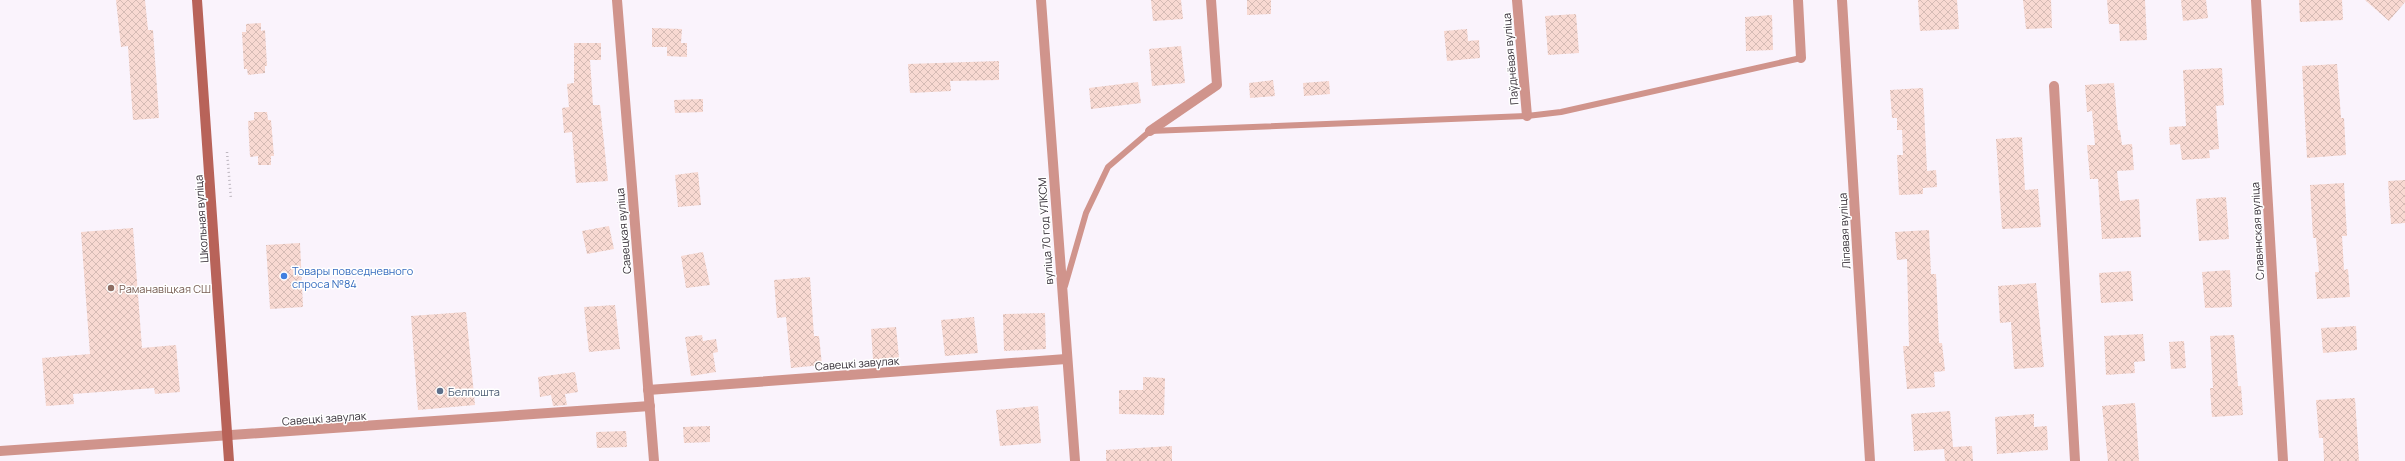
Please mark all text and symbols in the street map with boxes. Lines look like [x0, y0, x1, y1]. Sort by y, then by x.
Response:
street label: Паўднёвая вуліца [1499, 12, 1521, 106]
street label: Школьная вуліца [190, 175, 212, 263]
street label: вуліца 70 год УЛКСМ [1034, 177, 1056, 285]
street label: Славянская вуліца [2247, 182, 2267, 280]
street label: Савецкая вуліца [612, 187, 634, 275]
street label: Ліпавая вуліца [1835, 193, 1853, 269]
place label: Товары повседневного спроса №84 [292, 263, 414, 291]
marker: Товары повседневного спроса №84 [279, 271, 289, 281]
place label: Раманавіцкая СШ [119, 281, 211, 296]
marker: Раманавіцкая СШ [106, 283, 116, 293]
street label: Савецкі завулак [814, 353, 900, 373]
place label: Белпошта [448, 384, 500, 399]
marker: Белпошта [435, 386, 445, 396]
street label: Савецкі завулак [281, 408, 367, 428]

